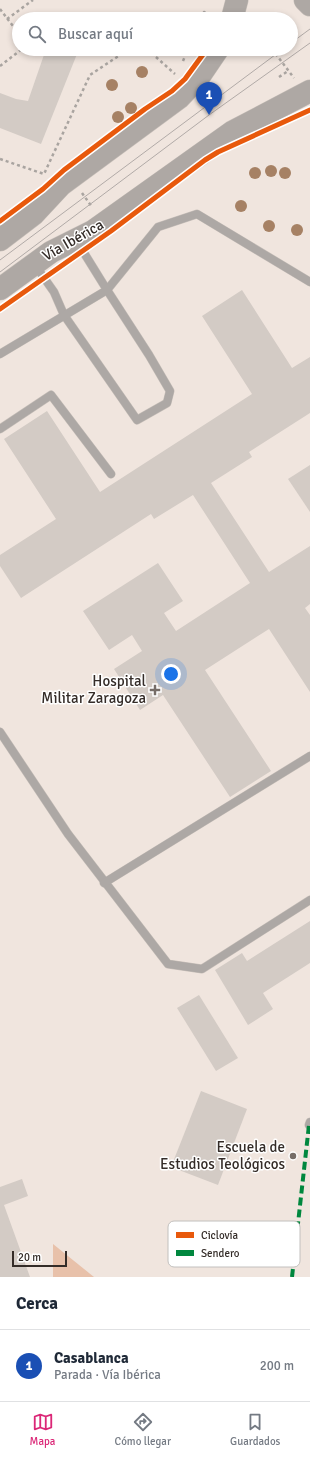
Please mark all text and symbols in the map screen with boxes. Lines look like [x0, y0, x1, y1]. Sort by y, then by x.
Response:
search box [12, 12, 298, 56]
icon: search [26, 23, 48, 45]
text: Buscar aquí [58, 25, 133, 43]
pin: 1 [196, 82, 222, 115]
street label: Vía Ibérica [39, 215, 107, 265]
your location [161, 664, 181, 684]
place label: Hospital Militar Zaragoza [41, 672, 146, 707]
marker: Hospital Militar Zaragoza [149, 684, 161, 696]
place label: Escuela de Estudios Teológicos [160, 1138, 285, 1173]
marker: Escuela de Estudios Teológicos [288, 1151, 298, 1161]
legend [168, 1221, 300, 1267]
text: Ciclovía [201, 1229, 239, 1242]
text: Sendero [201, 1247, 240, 1260]
scale bar [12, 1249, 67, 1268]
text: 20 m [18, 1251, 41, 1264]
text: Cerca [16, 1293, 58, 1314]
text: Casablanca [54, 1349, 129, 1367]
text: 1 [25, 1358, 33, 1374]
text: 200 m [260, 1358, 294, 1374]
text: Parada · Vía Ibérica [54, 1367, 161, 1383]
tab: Mapa [30, 1411, 55, 1448]
tab: Cómo llegar [115, 1411, 171, 1448]
tab: Guardados [230, 1411, 280, 1448]

